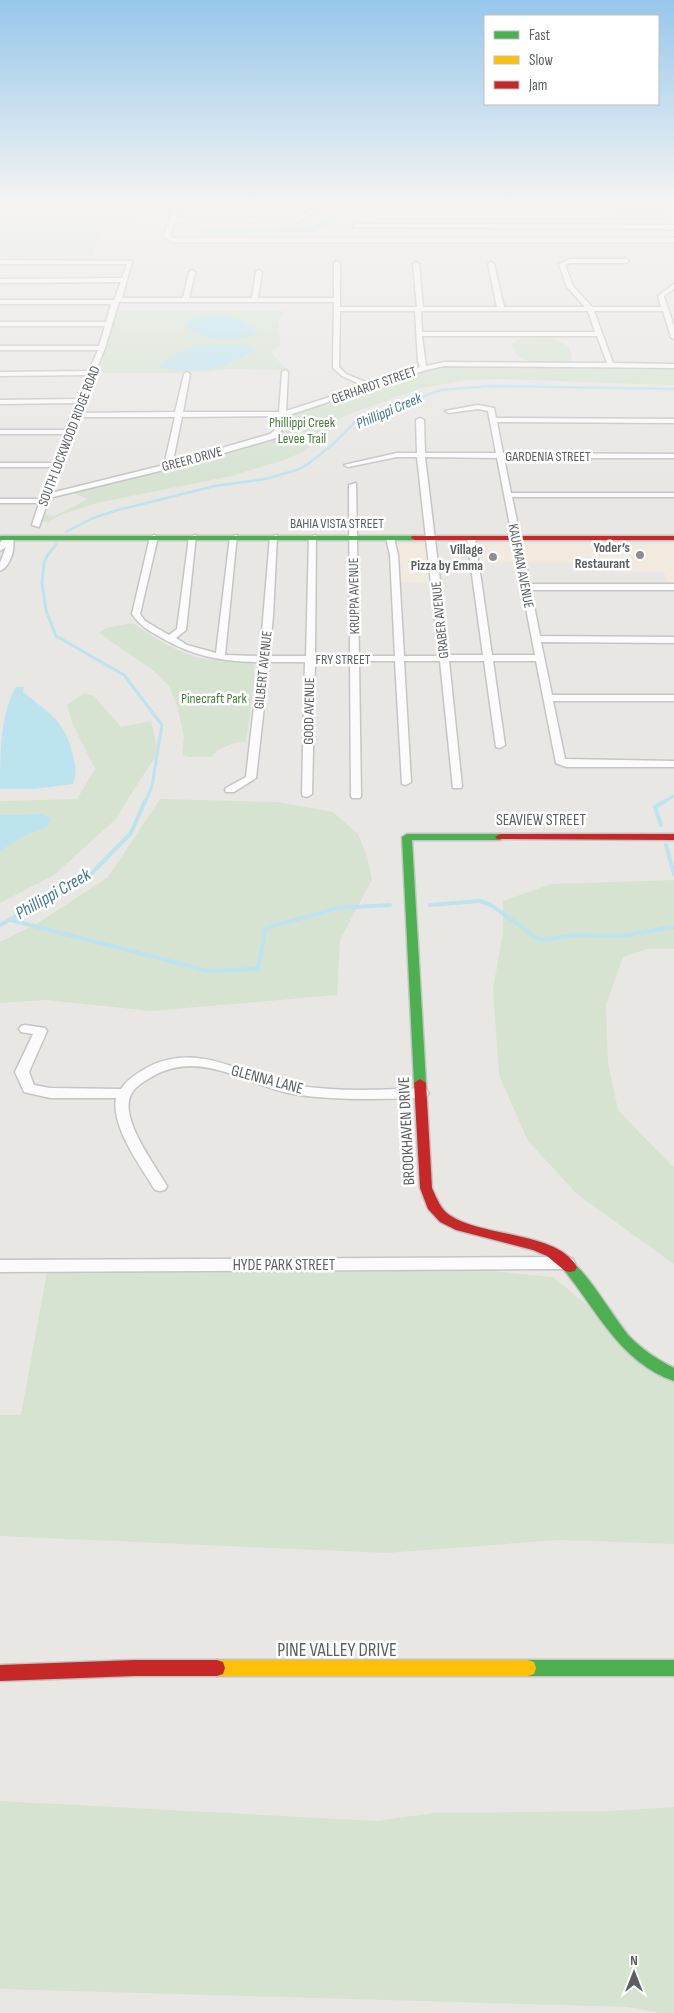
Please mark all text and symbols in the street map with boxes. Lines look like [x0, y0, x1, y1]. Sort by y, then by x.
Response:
legend [484, 15, 659, 105]
text: Fast [529, 26, 551, 45]
text: Slow [529, 51, 553, 70]
text: Jam [528, 76, 547, 95]
street label: GERHARDT STREET [329, 362, 419, 407]
street label: SOUTH LOCKWOOD RIDGE ROAD [34, 363, 104, 509]
water label: Phillippi Creek [353, 389, 425, 433]
park label: Phillippi Creek Levee Trail [269, 414, 336, 447]
street label: GREER DRIVE [160, 443, 224, 475]
street label: GARDENIA STREET [505, 448, 591, 465]
street label: BAHIA VISTA STREET [290, 515, 384, 532]
street label: KAUFMAN AVENUE [504, 522, 538, 610]
place label: Yoder‘s Restaurant [575, 539, 630, 572]
place label: Village Pizza by Emma [411, 541, 483, 574]
marker: Yoder‘s Restaurant [634, 549, 646, 561]
marker: Village Pizza by Emma [487, 551, 499, 563]
street label: KRUPPA AVENUE [345, 557, 363, 635]
street label: GRABER AVENUE [427, 580, 453, 659]
street label: GILBERT AVENUE [250, 630, 276, 710]
street label: FRY STREET [315, 651, 371, 668]
street label: GOOD AVENUE [300, 677, 318, 745]
park label: Pinecraft Park [181, 690, 248, 707]
street label: SEAVIEW STREET [496, 811, 586, 830]
water label: Phillippi Creek [12, 863, 95, 924]
street label: GLENNA LANE [229, 1061, 305, 1099]
street label: BROOKHAVEN DRIVE [395, 1076, 419, 1186]
street label: HYDE PARK STREET [233, 1256, 336, 1275]
street label: PINE VALLEY DRIVE [277, 1639, 397, 1662]
north arrow [609, 1948, 659, 1998]
text: N [630, 1952, 638, 1969]

